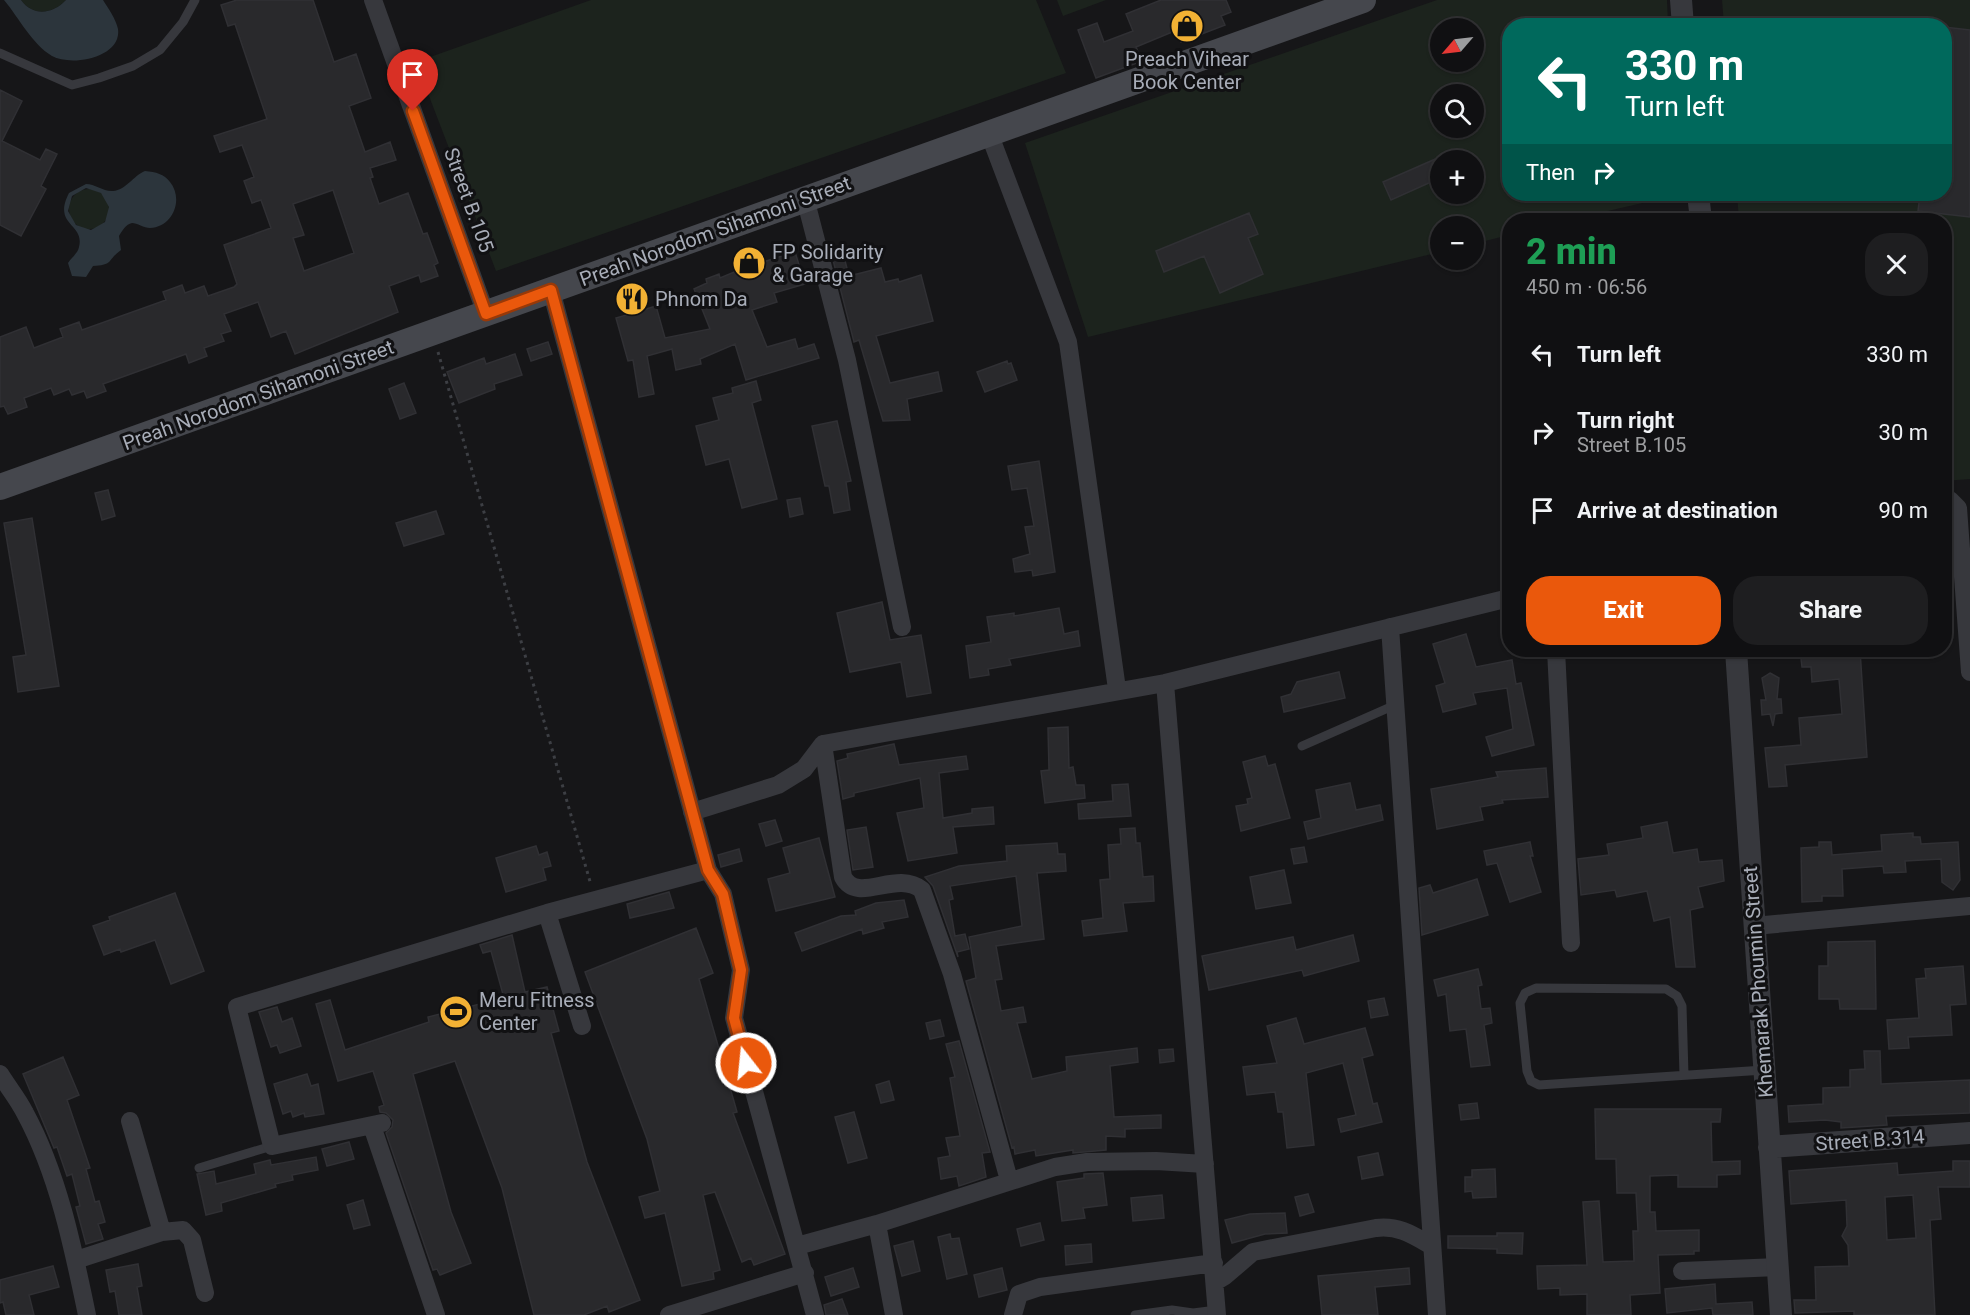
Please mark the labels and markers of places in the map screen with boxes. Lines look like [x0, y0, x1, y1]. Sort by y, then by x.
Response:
shop icon: Preach Vihear Book Center [1169, 8, 1205, 44]
place label: Preach Vihear Book Center [1125, 47, 1249, 94]
pin [387, 49, 438, 111]
place label: FP Solidarity & Garage [772, 240, 884, 287]
shop icon: FP Solidarity & Garage [731, 245, 767, 281]
restaurant icon: Phnom Da [614, 281, 650, 317]
place label: Phnom Da [655, 287, 748, 311]
place label: Meru Fitness Center [479, 988, 595, 1035]
sports icon: Meru Fitness Center [438, 994, 474, 1030]

